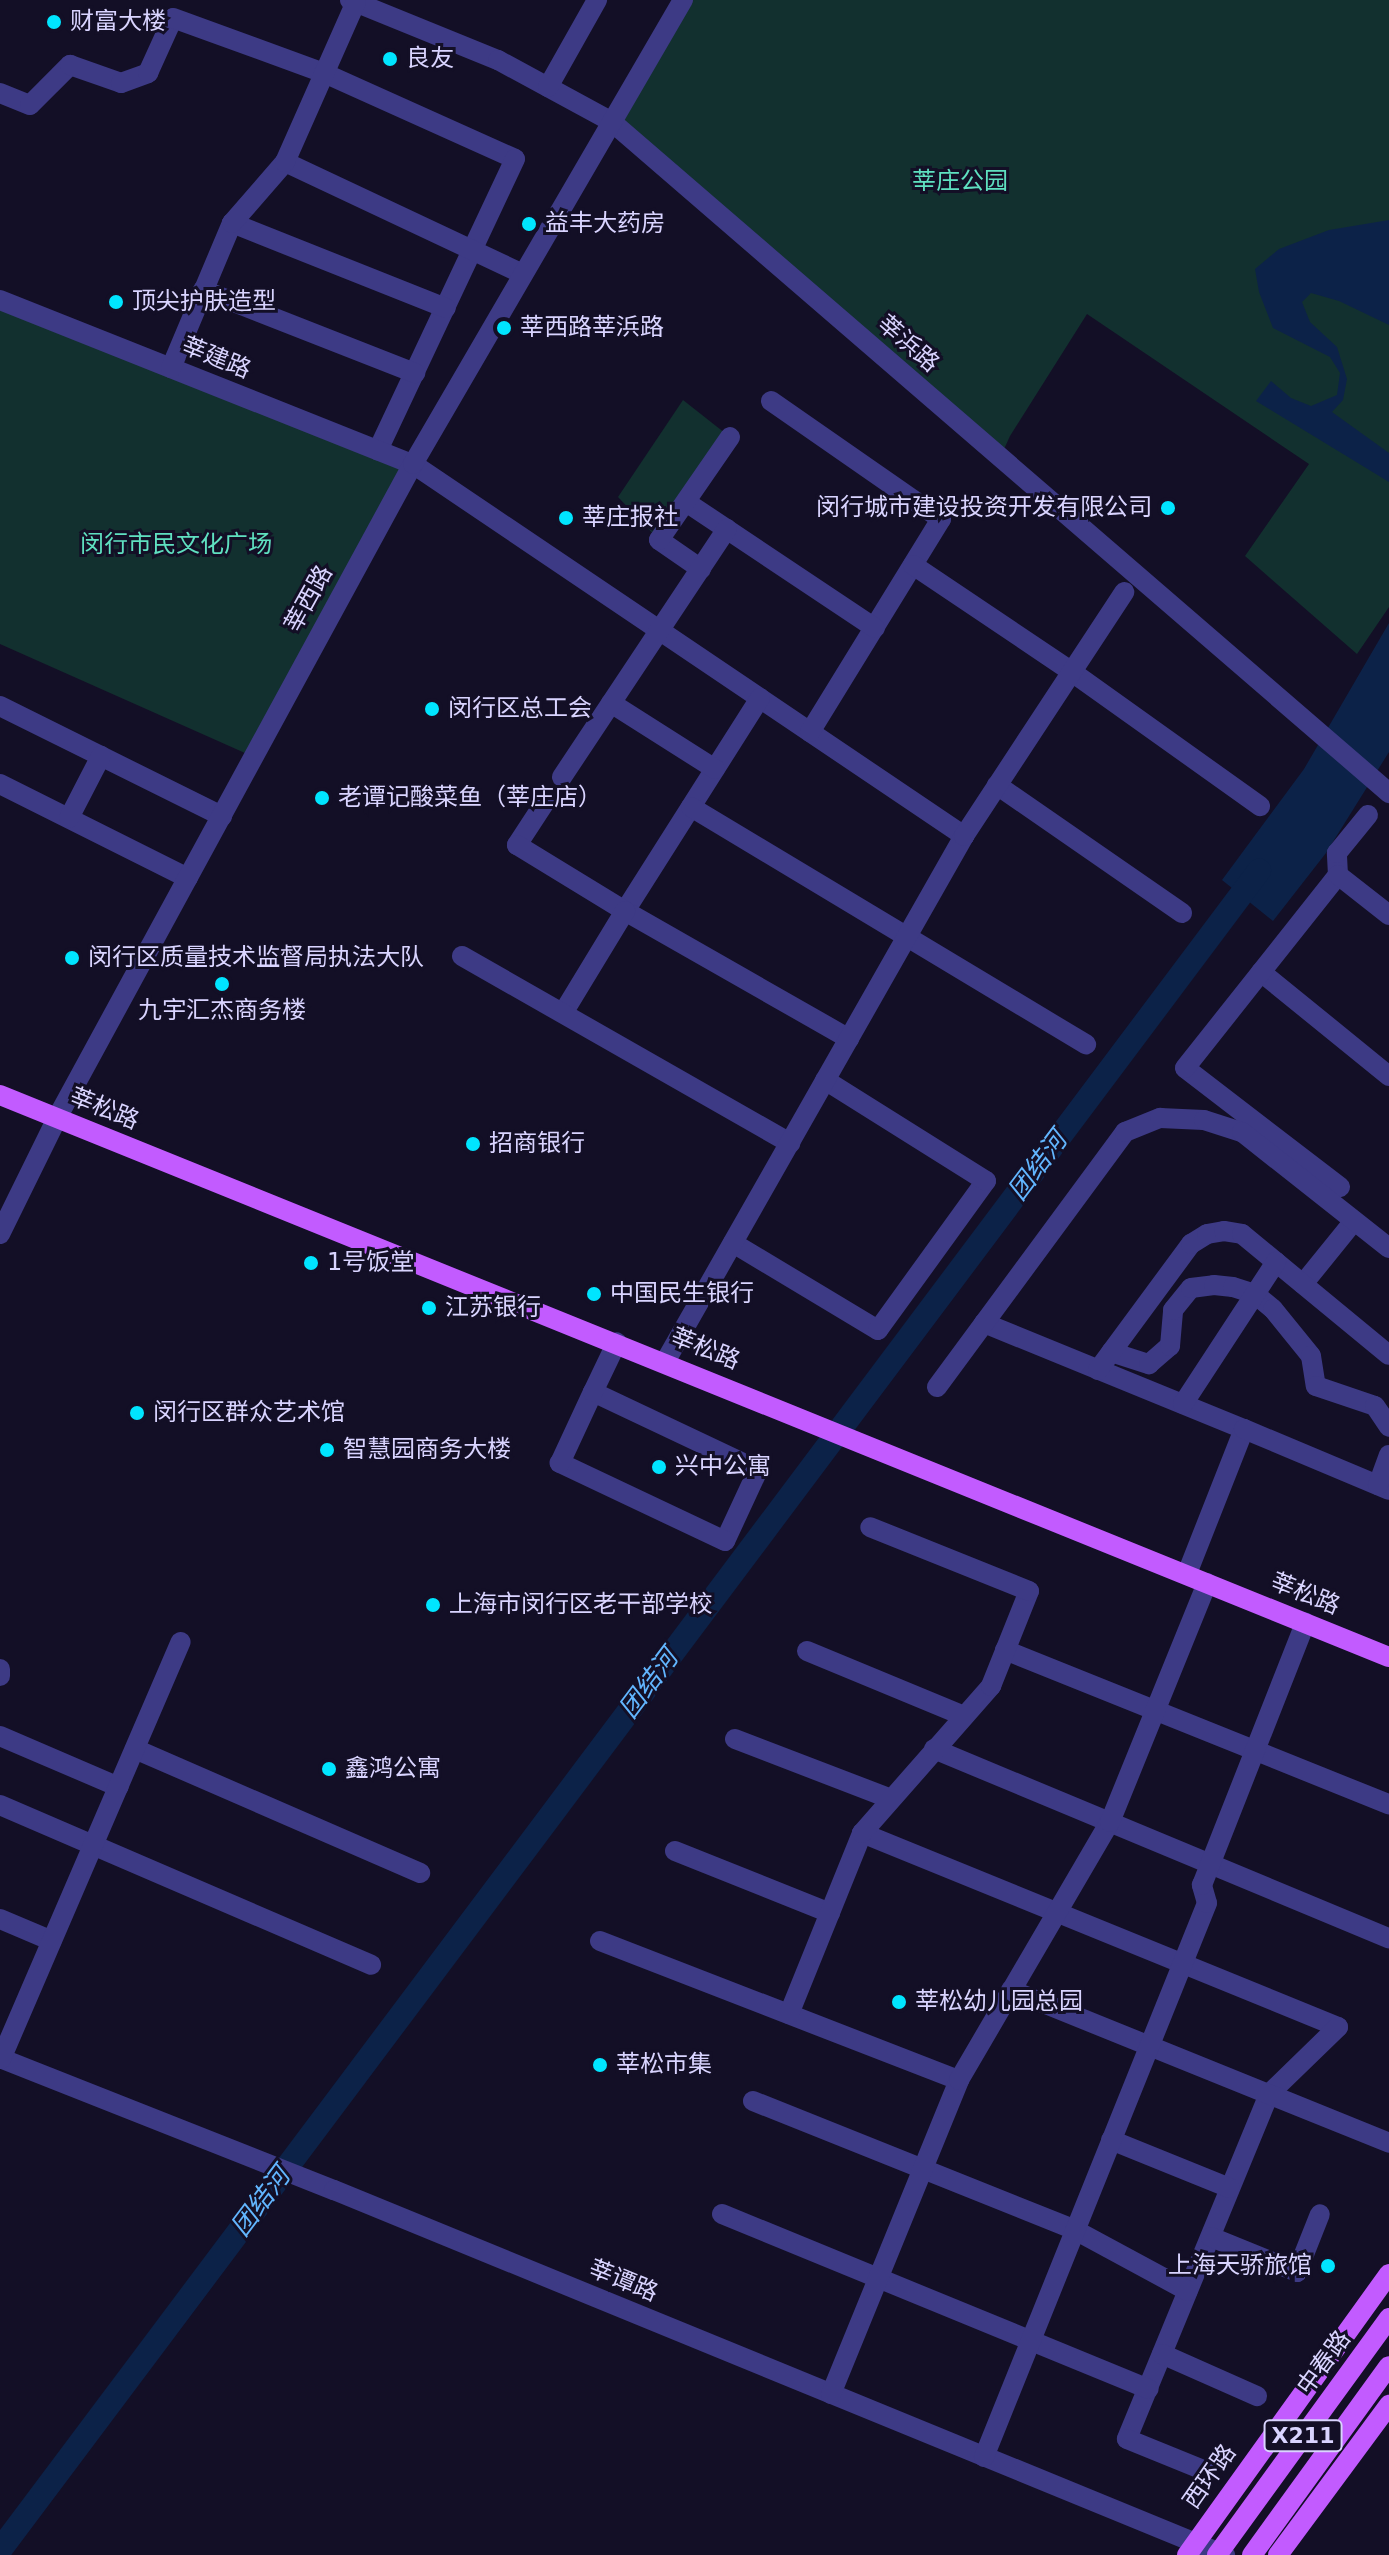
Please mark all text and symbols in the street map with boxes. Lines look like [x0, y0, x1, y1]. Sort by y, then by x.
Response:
place label: 财富大楼 [70, 8, 166, 36]
marker: 财富大楼 [45, 13, 63, 31]
place label: 良友 [406, 45, 454, 73]
marker: 良友 [381, 50, 399, 68]
park label: 莘庄公园 [912, 168, 1008, 196]
place label: 益丰大药房 [545, 210, 665, 238]
marker: 益丰大药房 [520, 215, 538, 233]
place label: 顶尖护肤造型 [132, 288, 276, 316]
marker: 顶尖护肤造型 [107, 293, 125, 311]
street label: 莘浜路 [871, 310, 945, 378]
place label: 莘西路莘浜路 [520, 314, 664, 342]
marker: 莘西路莘浜路 [495, 319, 513, 337]
street label: 莘建路 [177, 331, 255, 385]
place label: 闵行城市建设投资开发有限公司 [816, 494, 1152, 522]
marker: 闵行城市建设投资开发有限公司 [1159, 499, 1177, 517]
place label: 莘庄报社 [582, 504, 678, 532]
marker: 莘庄报社 [557, 509, 575, 527]
park label: 闵行市民文化广场 [80, 531, 272, 559]
street label: 莘西路 [279, 561, 339, 637]
place label: 闵行区总工会 [448, 695, 592, 723]
marker: 闵行区总工会 [423, 700, 441, 718]
place label: 老谭记酸菜鱼（莘庄店） [338, 784, 602, 812]
marker: 老谭记酸菜鱼（莘庄店） [313, 789, 331, 807]
place label: 闵行区质量技术监督局执法大队 [88, 944, 424, 972]
marker: 闵行区质量技术监督局执法大队 [63, 949, 81, 967]
marker: 九宇汇杰商务楼 [213, 975, 231, 993]
place label: 九宇汇杰商务楼 [138, 997, 306, 1025]
street label: 莘松路 [65, 1082, 143, 1136]
water label: 团结河 [1002, 1125, 1074, 1207]
place label: 招商银行 [489, 1130, 585, 1158]
marker: 招商银行 [464, 1135, 482, 1153]
place label: 1号饭堂 [327, 1249, 414, 1277]
marker: 1号饭堂 [302, 1254, 320, 1272]
place label: 中国民生银行 [610, 1280, 754, 1308]
marker: 中国民生银行 [585, 1285, 603, 1303]
place label: 江苏银行 [445, 1294, 541, 1322]
marker: 江苏银行 [420, 1299, 438, 1317]
street label: 莘松路 [666, 1322, 744, 1376]
place label: 闵行区群众艺术馆 [153, 1399, 345, 1427]
marker: 闵行区群众艺术馆 [128, 1404, 146, 1422]
place label: 智慧园商务大楼 [343, 1436, 511, 1464]
marker: 智慧园商务大楼 [318, 1441, 336, 1459]
place label: 兴中公寓 [675, 1453, 771, 1481]
marker: 兴中公寓 [650, 1458, 668, 1476]
street label: 莘松路 [1266, 1567, 1344, 1621]
place label: 上海市闵行区老干部学校 [449, 1591, 713, 1619]
marker: 上海市闵行区老干部学校 [424, 1596, 442, 1614]
water label: 团结河 [613, 1643, 685, 1725]
place label: 鑫鸿公寓 [345, 1755, 441, 1783]
marker: 鑫鸿公寓 [320, 1760, 338, 1778]
place label: 莘松幼儿园总园 [915, 1988, 1083, 2016]
marker: 莘松幼儿园总园 [890, 1993, 908, 2011]
place label: 莘松市集 [616, 2051, 712, 2079]
marker: 莘松市集 [591, 2056, 609, 2074]
water label: 团结河 [225, 2161, 297, 2243]
place label: 上海天骄旅馆 [1168, 2252, 1312, 2280]
street label: 莘谭路 [584, 2254, 662, 2308]
marker: 上海天骄旅馆 [1319, 2257, 1337, 2275]
street label: 中春路 [1291, 2325, 1357, 2401]
road number: X211 [1263, 2418, 1343, 2454]
street label: 西环路 [1178, 2439, 1242, 2515]

